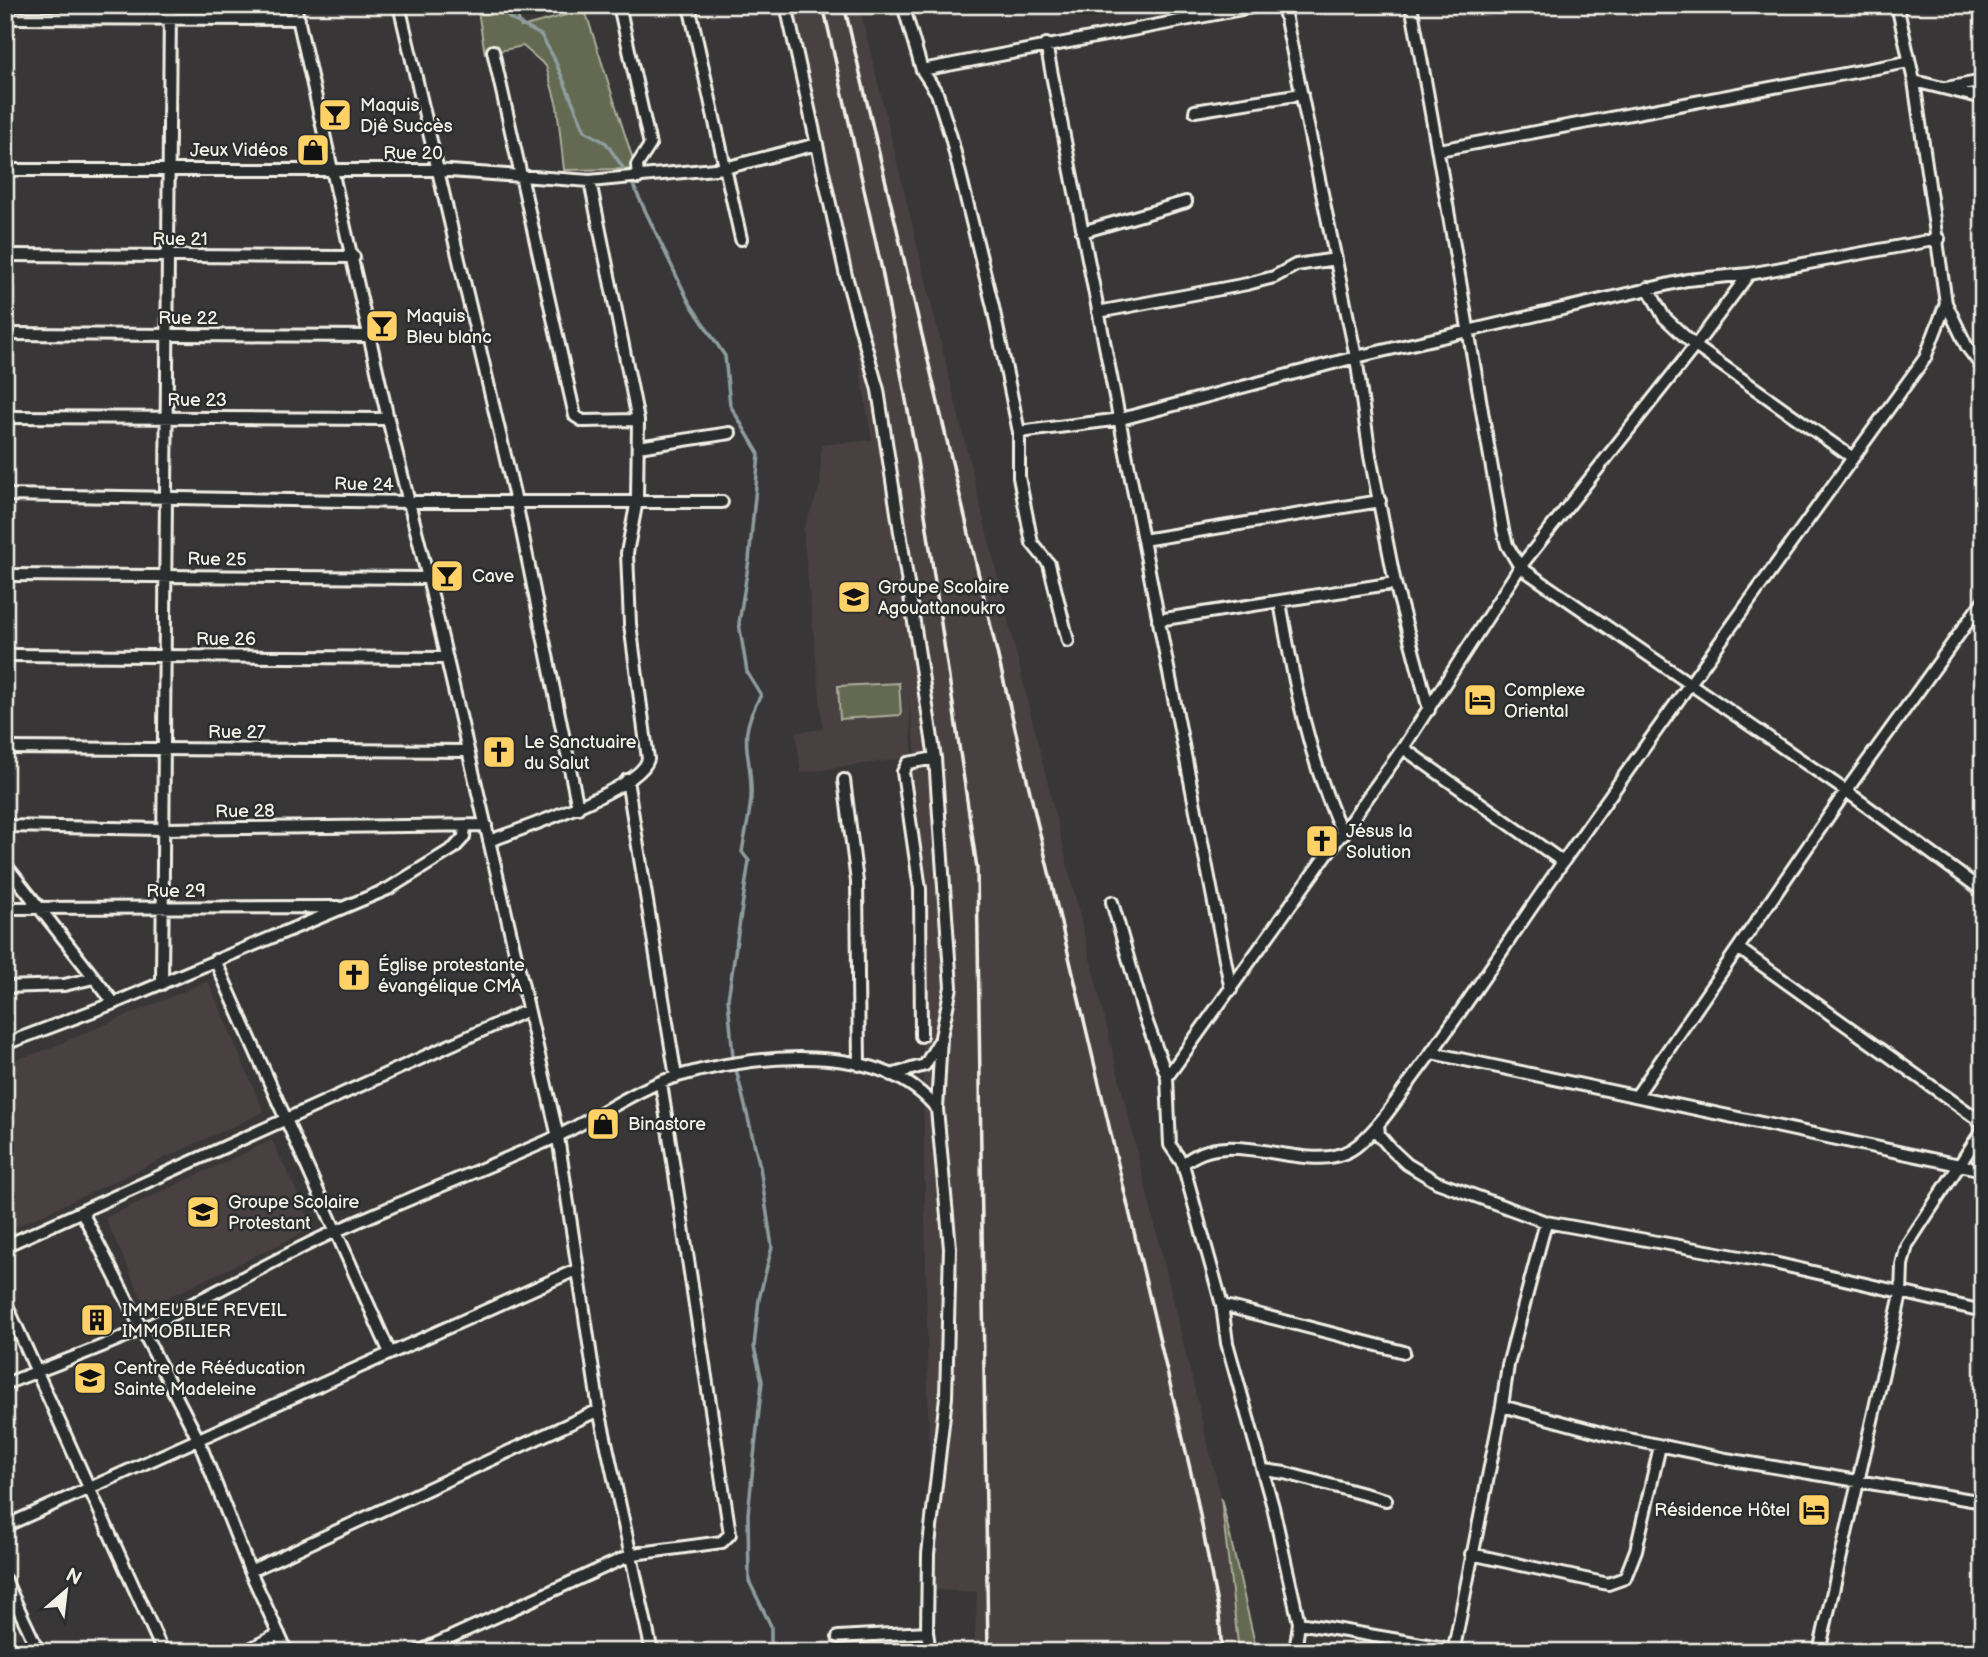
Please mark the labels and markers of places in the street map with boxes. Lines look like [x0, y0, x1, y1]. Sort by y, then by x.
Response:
place label: Maquis Djê Succès [360, 95, 453, 137]
bar icon: Maquis Djê Succès [316, 96, 354, 134]
shop icon: Jeux Vidéos [294, 131, 332, 169]
place label: Jeux Vidéos [190, 140, 288, 161]
place label: Maquis Bleu blanc [406, 306, 492, 348]
bar icon: Maquis Bleu blanc [363, 307, 401, 345]
bar icon: Cave [428, 557, 466, 595]
place label: Cave [472, 566, 514, 587]
place label: Groupe Scolaire Agouattanoukro [878, 577, 1009, 619]
school or university icon: Groupe Scolaire Agouattanoukro [835, 578, 873, 616]
place label: Complexe Oriental [1504, 680, 1586, 722]
hotel icon: Complexe Oriental [1461, 681, 1499, 719]
place label: Le Sanctuaire du Salut [524, 732, 637, 774]
church icon: Le Sanctuaire du Salut [480, 733, 518, 771]
place label: Jésus la Solution [1346, 821, 1413, 863]
church icon: Jésus la Solution [1303, 822, 1341, 860]
place label: Église protestante évangélique CMA [378, 953, 525, 997]
church icon: Église protestante évangélique CMA [335, 956, 373, 994]
shop icon: Binastore [584, 1105, 622, 1143]
place label: Binastore [628, 1114, 706, 1135]
place label: Groupe Scolaire Protestant [228, 1192, 359, 1234]
school or university icon: Groupe Scolaire Protestant [184, 1193, 222, 1231]
place label: IMMEUBLE REVEIL IMMOBILIER [122, 1300, 287, 1342]
building icon: IMMEUBLE REVEIL IMMOBILIER [78, 1301, 116, 1339]
place label: Centre de Rééducation Sainte Madeleine [114, 1358, 305, 1400]
school or university icon: Centre de Rééducation Sainte Madeleine [71, 1359, 109, 1397]
hotel icon: Résidence Hôtel [1795, 1491, 1833, 1529]
place label: Résidence Hôtel [1654, 1500, 1790, 1521]

